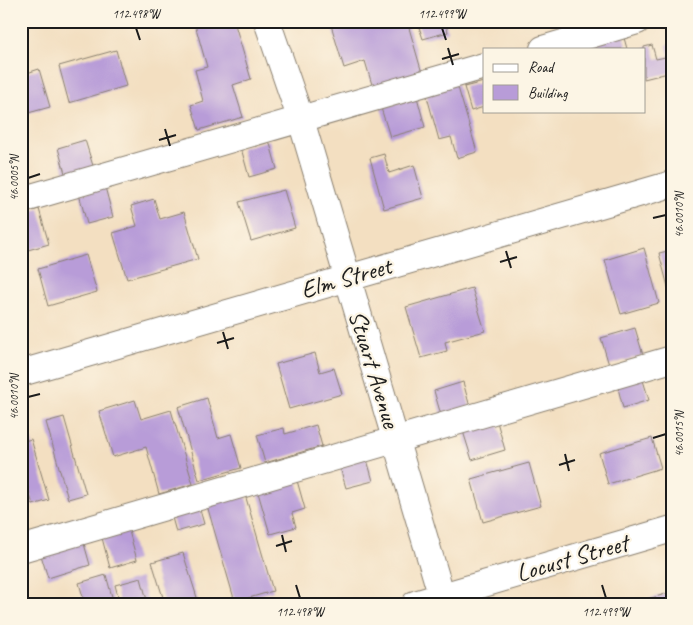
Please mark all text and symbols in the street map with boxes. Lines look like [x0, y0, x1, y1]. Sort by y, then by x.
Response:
text: 112.498°W [113, 6, 162, 22]
text: 112.499°W [419, 6, 468, 22]
legend [483, 48, 646, 112]
text: Road [528, 58, 555, 77]
text: Building [528, 84, 568, 103]
text: 46.0005°N [6, 154, 22, 201]
text: 46.0010°N [671, 191, 687, 238]
street label: Elm Street [297, 249, 398, 306]
street label: Stuart Avenue [341, 306, 408, 433]
text: 46.0010°N [6, 373, 22, 420]
text: 46.0015°N [671, 410, 687, 457]
street label: Locust Street [512, 526, 635, 589]
text: 112.498°W [277, 604, 326, 620]
text: 112.499°W [583, 604, 632, 620]

